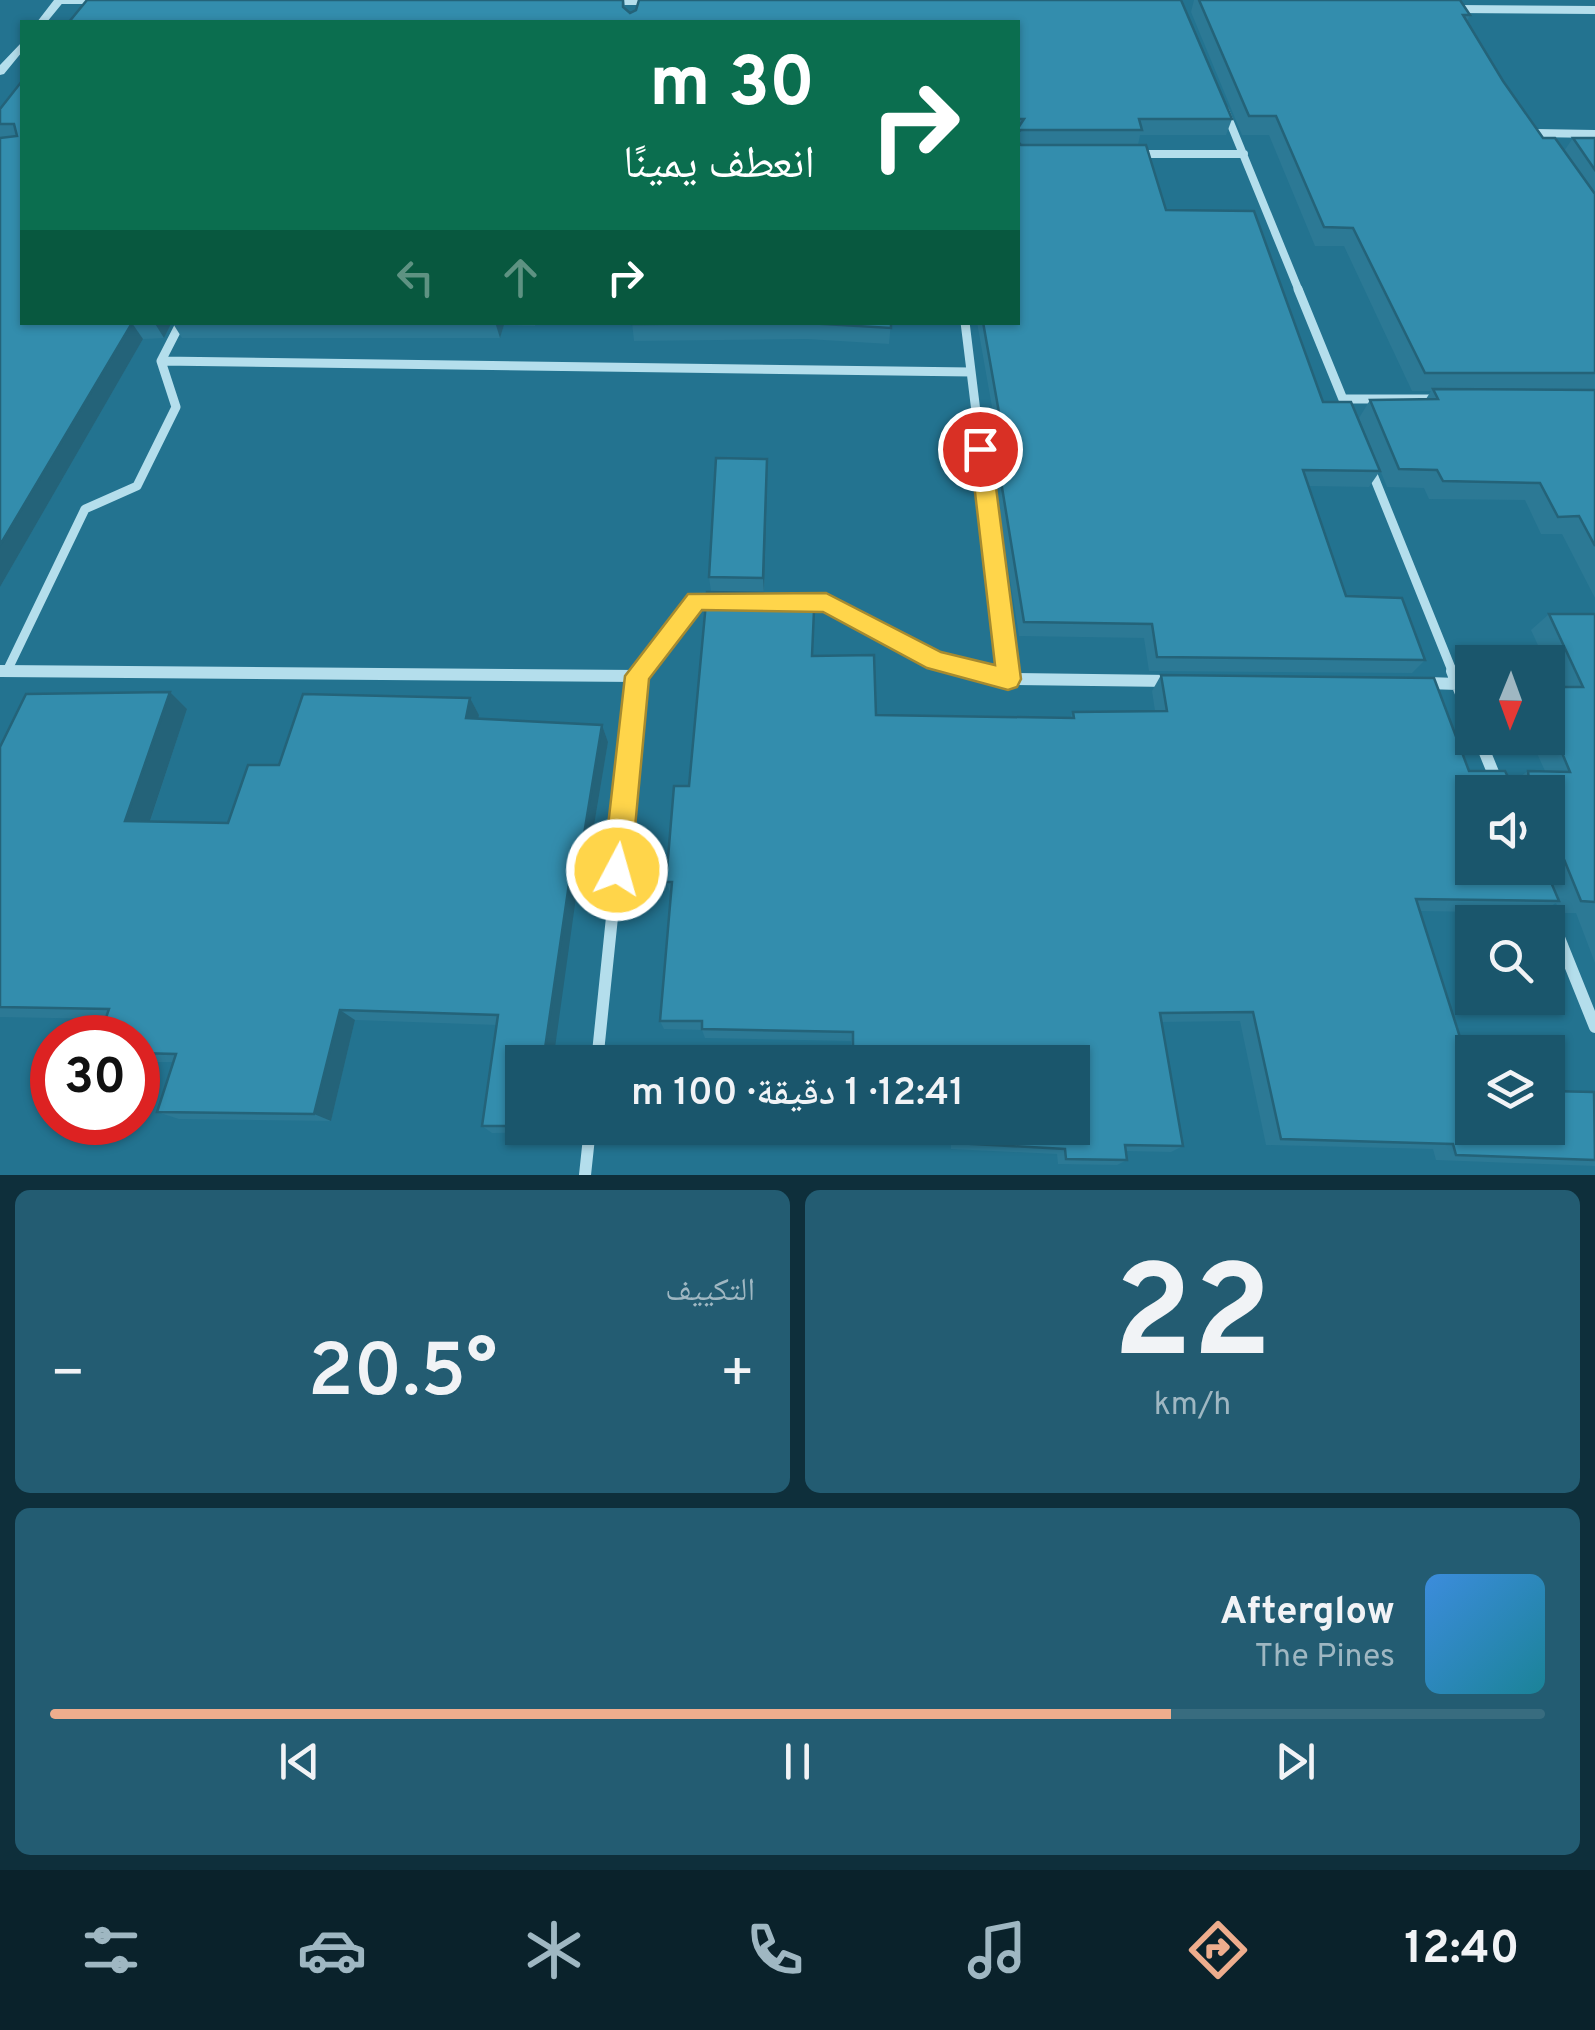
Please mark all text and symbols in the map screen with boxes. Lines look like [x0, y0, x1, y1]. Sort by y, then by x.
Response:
text: 30 m [649, 42, 815, 131]
icon: right [850, 60, 980, 190]
text: انعطف يمينًا [623, 137, 815, 194]
icon: left [388, 250, 443, 305]
icon: ahead [493, 250, 548, 305]
icon: right [598, 250, 653, 305]
pin [938, 407, 1023, 492]
icon: arrive [953, 422, 1008, 477]
north arrow [1455, 645, 1565, 755]
map controls [1455, 645, 1565, 1145]
button: sound [1455, 775, 1565, 885]
position arrow [565, 818, 669, 922]
button: search [1455, 905, 1565, 1015]
speed limit sign: 30 [30, 1015, 160, 1145]
button: layers [1455, 1035, 1565, 1145]
text: 12:41 · 1 دقيقة · 100 m [631, 1070, 964, 1119]
text: 22 [1113, 1238, 1272, 1403]
text: التكييف [665, 1272, 755, 1312]
text: 20.5° [308, 1328, 497, 1423]
text: − [50, 1341, 85, 1411]
text: + [720, 1341, 755, 1411]
text: km/h [1154, 1386, 1231, 1426]
text: Afterglow [1220, 1589, 1395, 1638]
text: The Pines [1254, 1638, 1395, 1678]
icon: previous [272, 1734, 327, 1789]
icon: pause [770, 1734, 825, 1789]
icon: next [1268, 1734, 1323, 1789]
icon: filters [76, 1915, 146, 1985]
icon: car [297, 1915, 367, 1985]
icon: climate [519, 1915, 589, 1985]
icon: phone [740, 1915, 810, 1985]
icon: music [962, 1915, 1032, 1985]
icon: directions [1183, 1915, 1253, 1985]
text: 12:40 [1404, 1922, 1519, 1979]

